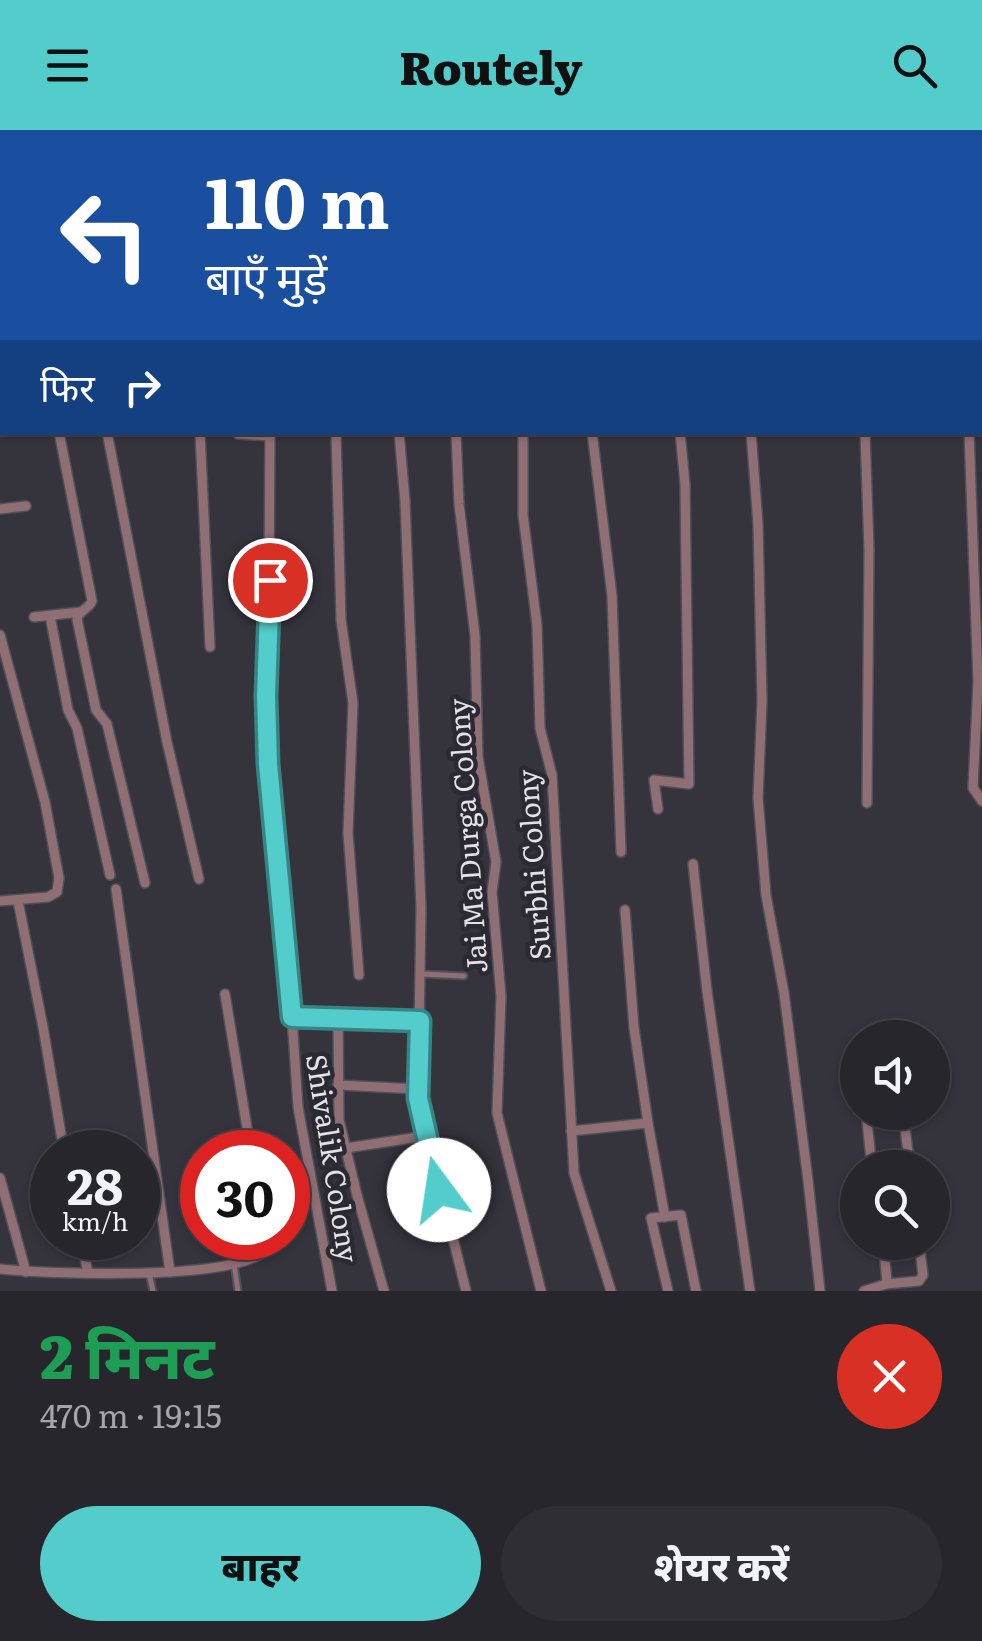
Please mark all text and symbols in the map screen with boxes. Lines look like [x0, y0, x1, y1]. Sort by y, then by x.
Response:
text: Routely [399, 32, 583, 99]
icon: menu [40, 38, 95, 93]
icon: search [887, 38, 942, 93]
text: 110 m [205, 147, 390, 251]
icon: left [40, 170, 170, 300]
text: बाएँ मुड़ें [205, 242, 327, 309]
text: फिर [40, 357, 95, 414]
icon: right [115, 360, 170, 415]
pin [228, 538, 313, 623]
icon: arrive [243, 553, 298, 608]
street label: Jai Ma Durga Colony [435, 696, 497, 975]
street label: Surbhi Colony [504, 767, 560, 962]
map controls [840, 1020, 950, 1260]
button: sound [840, 1020, 950, 1130]
street label: Shivalik Colony [297, 1051, 371, 1266]
speed limit sign: 30 [180, 1130, 310, 1260]
position arrow [387, 1138, 491, 1242]
text: 28 [67, 1146, 123, 1220]
button: search [840, 1150, 950, 1260]
text: km/h [62, 1202, 128, 1239]
text: 2 मिनट [40, 1308, 214, 1397]
button: close [837, 1324, 942, 1429]
text: 470 m · 19:15 [40, 1390, 222, 1438]
button: बाहर [40, 1506, 481, 1621]
button: शेयर करें [501, 1506, 942, 1621]

